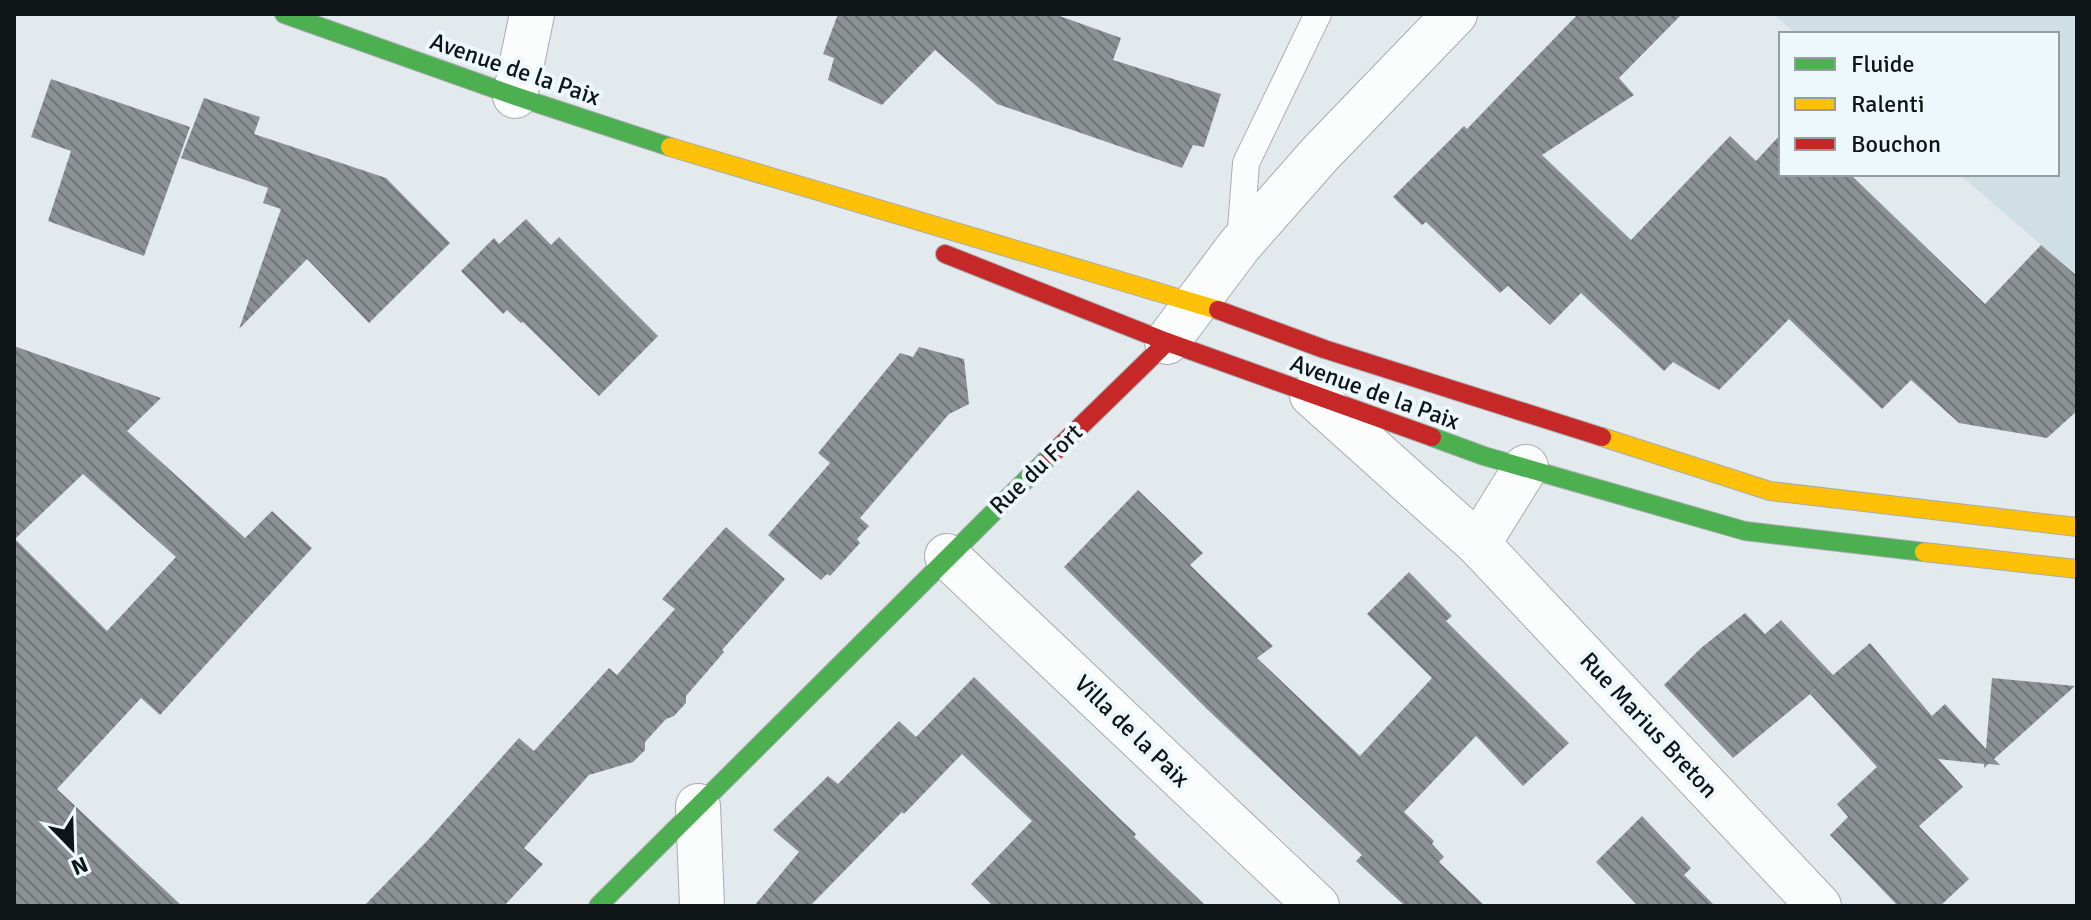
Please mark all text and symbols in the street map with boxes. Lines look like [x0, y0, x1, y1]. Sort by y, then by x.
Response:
street label: Avenue de la Paix [426, 26, 604, 112]
legend [1779, 32, 2059, 176]
text: Fluide [1851, 49, 1915, 79]
text: Ralenti [1851, 89, 1924, 119]
text: Bouchon [1851, 129, 1941, 159]
street label: Avenue de la Paix [1286, 348, 1464, 436]
street label: Rue du Fort [983, 417, 1089, 521]
street label: Rue Marius Breton [1574, 646, 1724, 804]
street label: Villa de la Paix [1068, 669, 1196, 793]
north arrow [32, 808, 112, 888]
text: N [67, 851, 92, 881]

